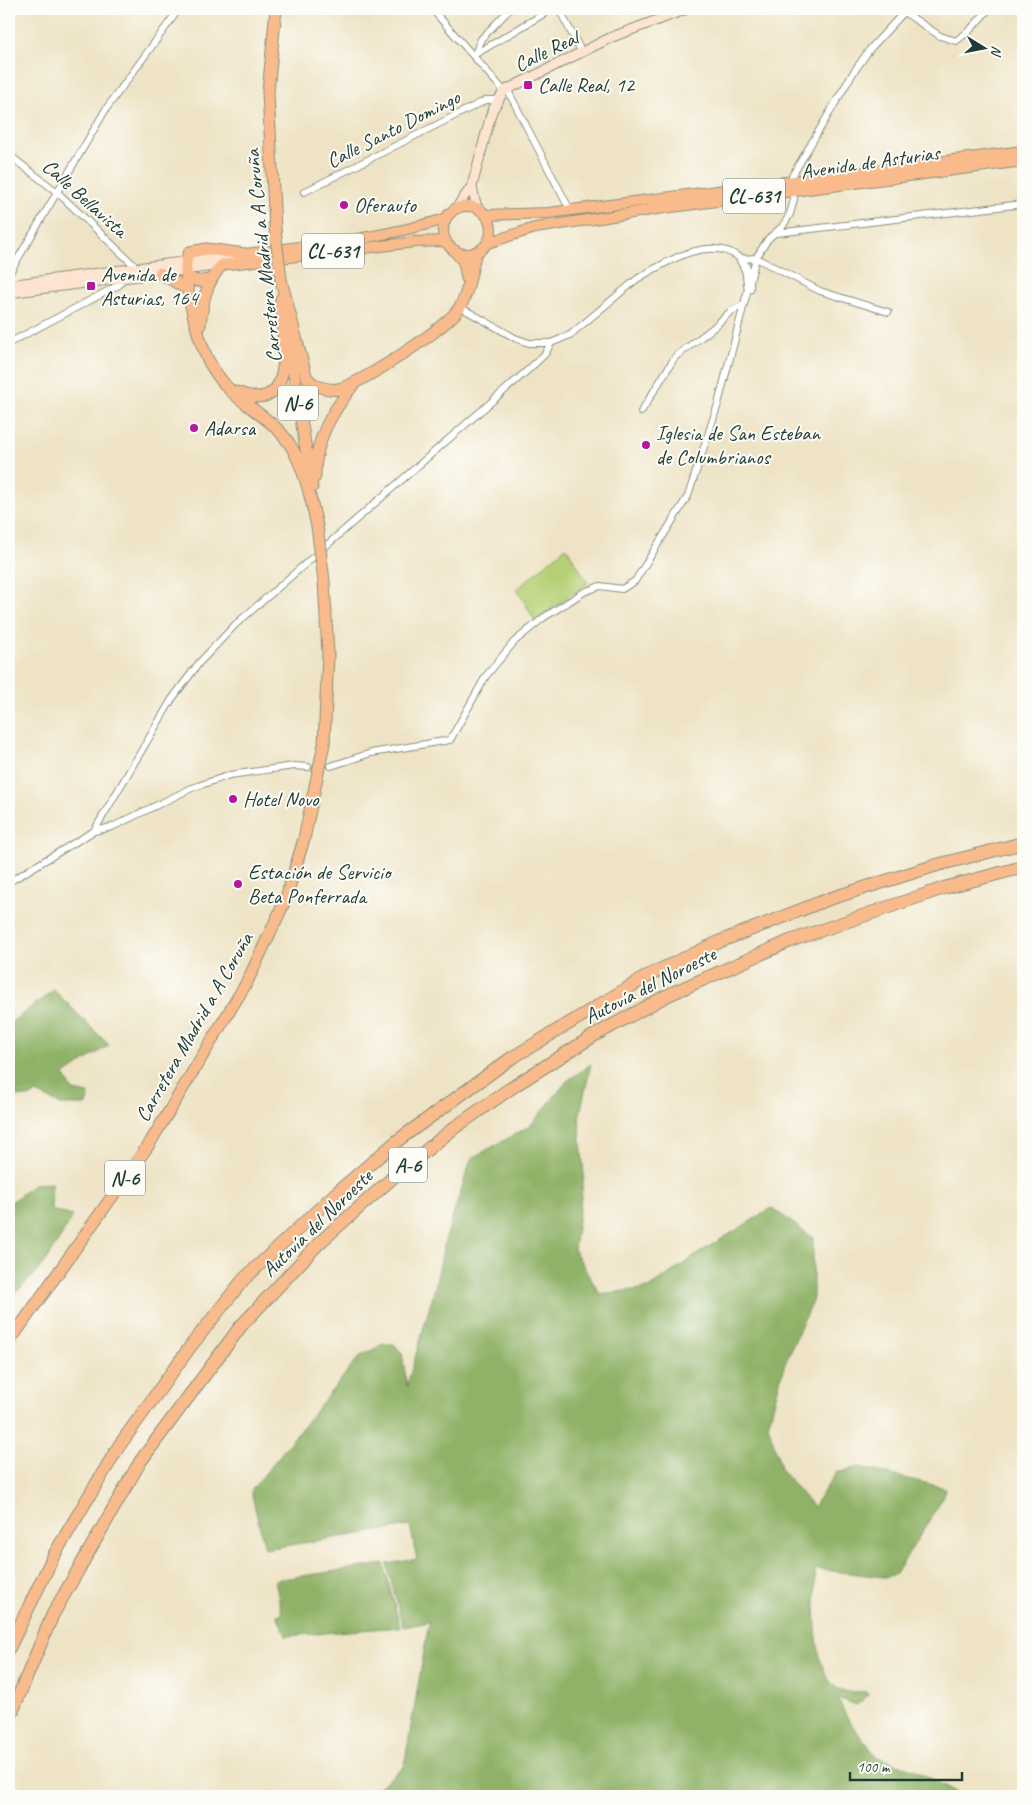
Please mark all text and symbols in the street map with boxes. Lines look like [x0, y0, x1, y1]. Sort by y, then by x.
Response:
north arrow [960, 22, 1010, 72]
street label: Calle Real [510, 23, 585, 78]
text: N [987, 44, 1005, 58]
place label: Calle Real, 12 [538, 72, 636, 98]
marker: Calle Real, 12 [522, 79, 534, 91]
street label: Calle Santo Domingo [322, 83, 466, 174]
street label: Avenida de Asturias [799, 139, 943, 185]
street label: Carretera Madrid a A Coruña [239, 146, 287, 364]
street label: Calle Bellavista [37, 153, 135, 245]
road number: CL-631 [723, 178, 785, 214]
place label: Oferauto [354, 192, 417, 218]
marker: Oferauto [338, 199, 350, 211]
road number: CL-631 [302, 234, 364, 268]
place label: Avenida de Asturias, 164 [101, 261, 201, 311]
marker: Avenida de Asturias, 164 [85, 280, 97, 292]
road number: N-6 [278, 386, 318, 420]
place label: Adarsa [204, 415, 257, 441]
place label: Iglesia de San Esteban de Columbrianos [656, 420, 821, 470]
marker: Adarsa [188, 422, 200, 434]
marker: Iglesia de San Esteban de Columbrianos [640, 439, 652, 451]
place label: Hotel Novo [243, 786, 320, 812]
marker: Hotel Novo [227, 793, 239, 805]
place label: Estación de Servicio Beta Ponferrada [248, 859, 393, 909]
marker: Estación de Servicio Beta Ponferrada [232, 878, 244, 890]
street label: Carretera Madrid a A Coruña [129, 926, 260, 1126]
street label: Autovía del Noroeste [580, 940, 721, 1029]
road number: A-6 [389, 1148, 427, 1182]
road number: N-6 [105, 1160, 145, 1196]
street label: Autovía del Noroeste [256, 1163, 379, 1282]
scale bar [850, 1750, 962, 1782]
text: 100 m [857, 1758, 891, 1777]

